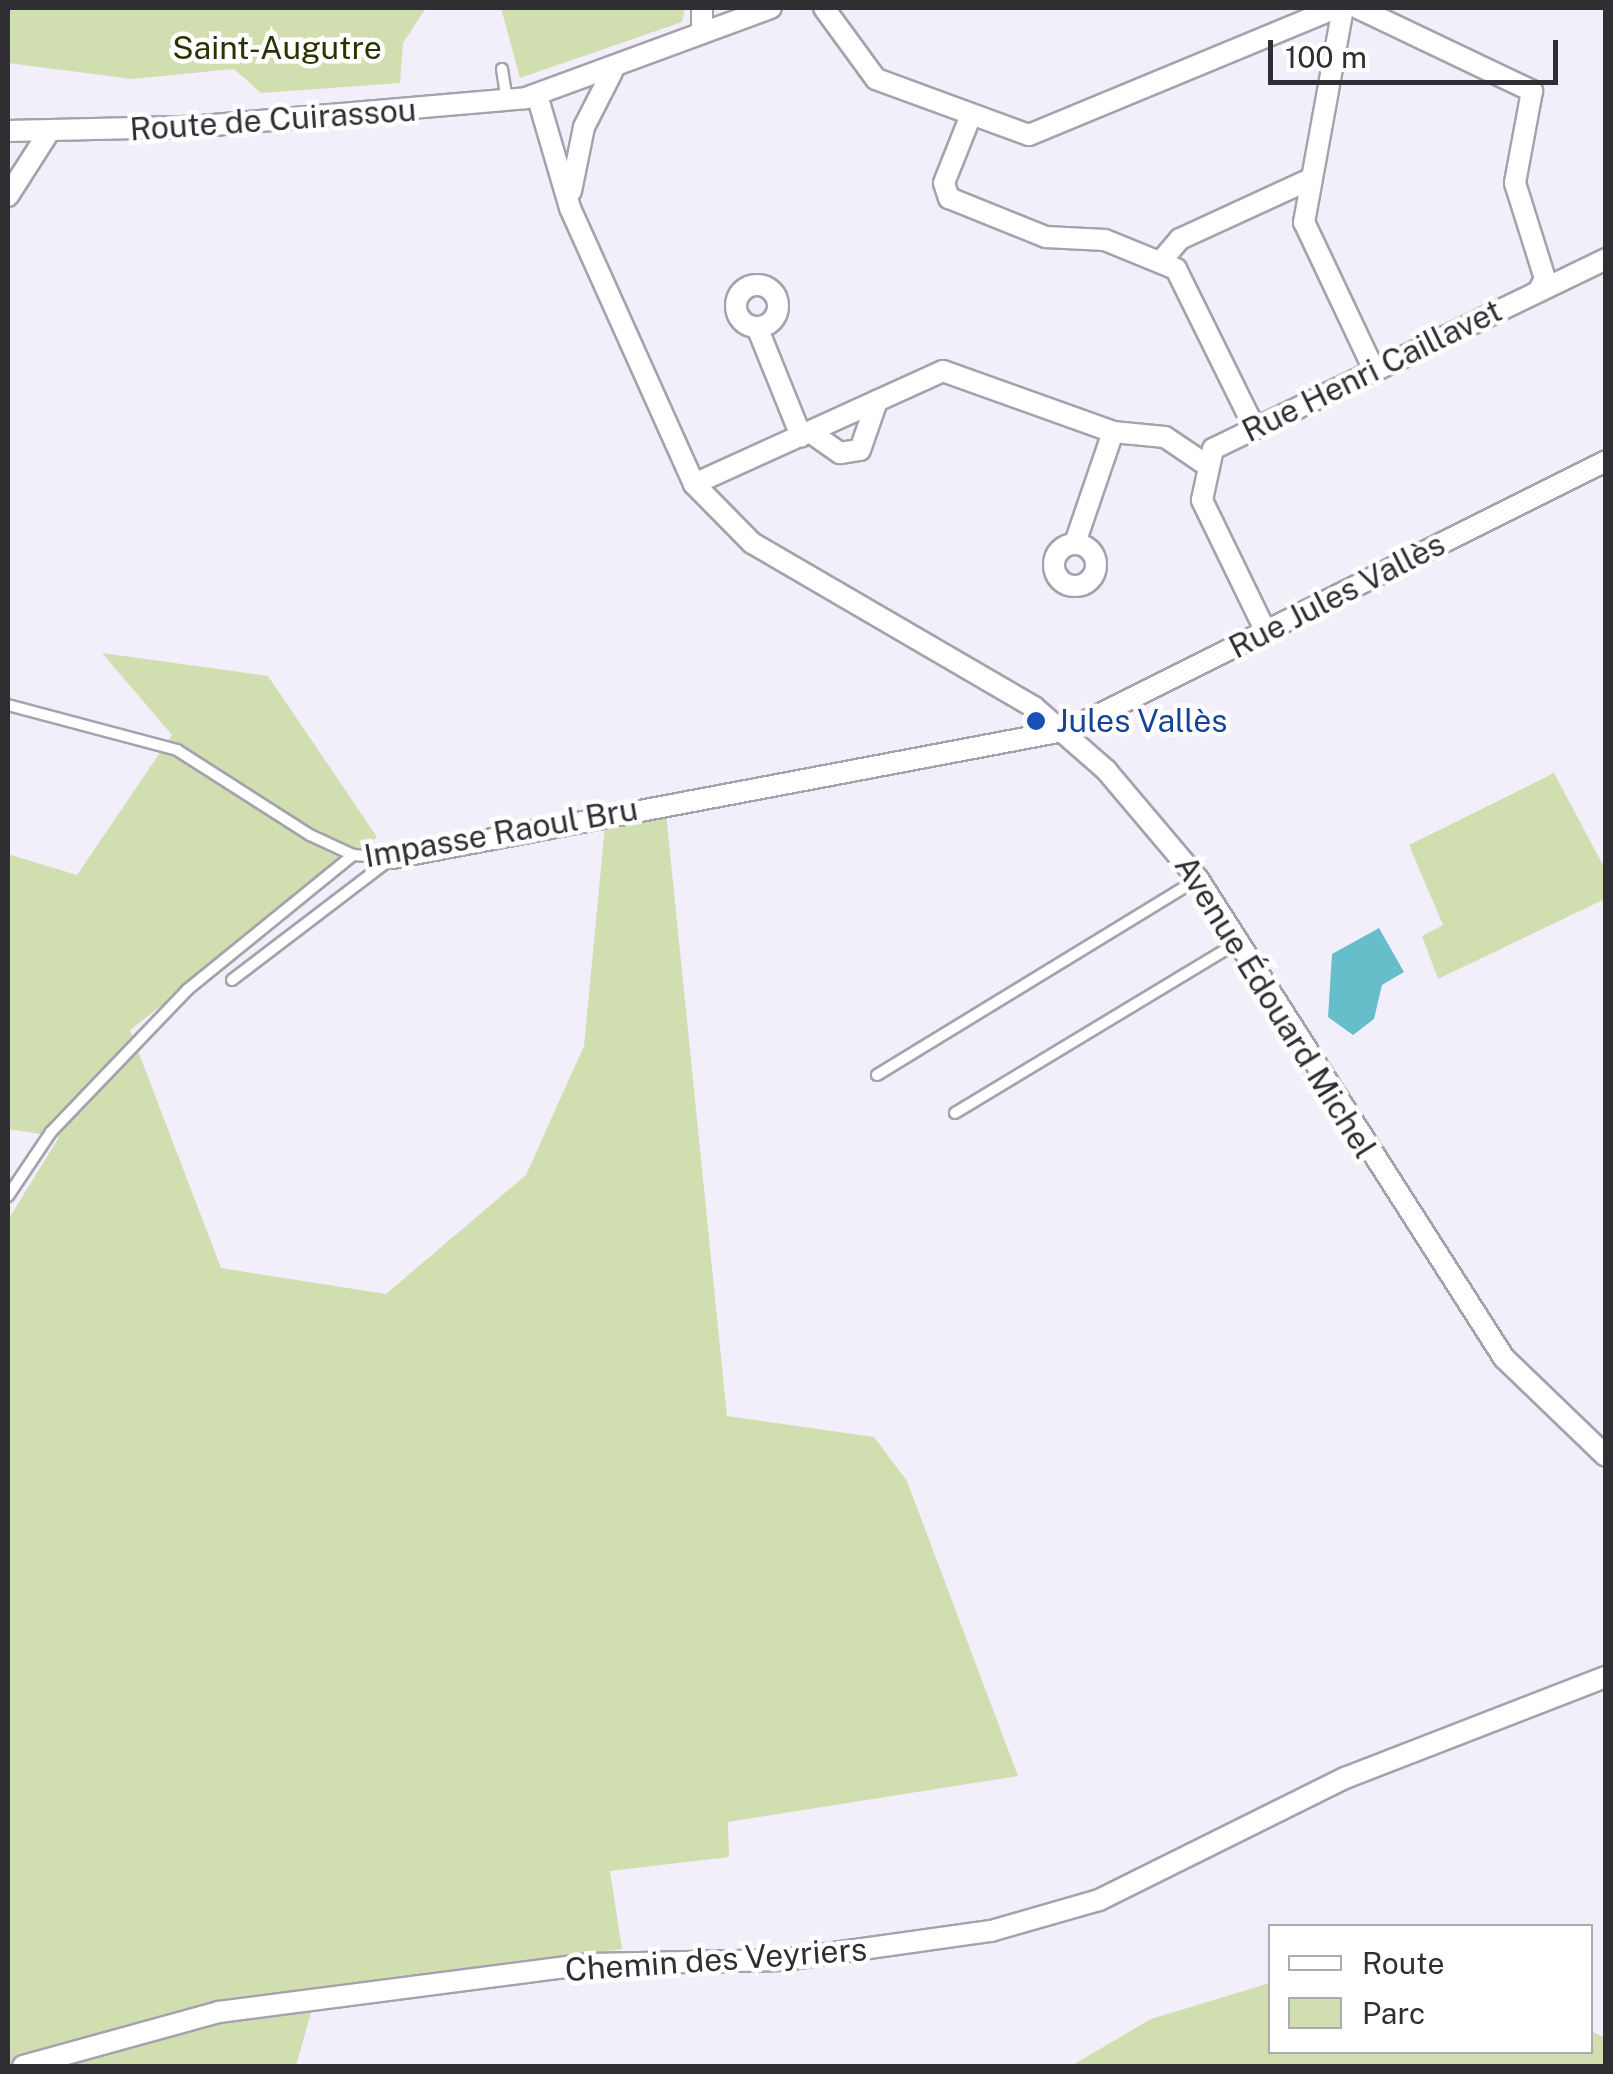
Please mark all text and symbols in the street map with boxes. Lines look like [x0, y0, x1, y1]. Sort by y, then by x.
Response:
scale bar [1273, 20, 1563, 82]
park label: Saint-Augutre [172, 29, 382, 67]
text: 100 m [1285, 39, 1367, 75]
street label: Route de Cuirassou [128, 91, 418, 149]
street label: Rue Henri Caillavet [1236, 291, 1508, 451]
street label: Rue Jules Vallès [1222, 525, 1452, 667]
place label: Jules Vallès [1056, 702, 1228, 740]
marker: Jules Vallès [1025, 710, 1047, 732]
street label: Impasse Raoul Bru [361, 790, 641, 876]
street label: Avenue Édouard Michel [1166, 849, 1384, 1165]
legend [1268, 1924, 1593, 2054]
street label: Chemin des Veyriers [563, 1930, 869, 1990]
text: Route [1362, 1945, 1444, 1981]
text: Parc [1362, 1995, 1425, 2031]

